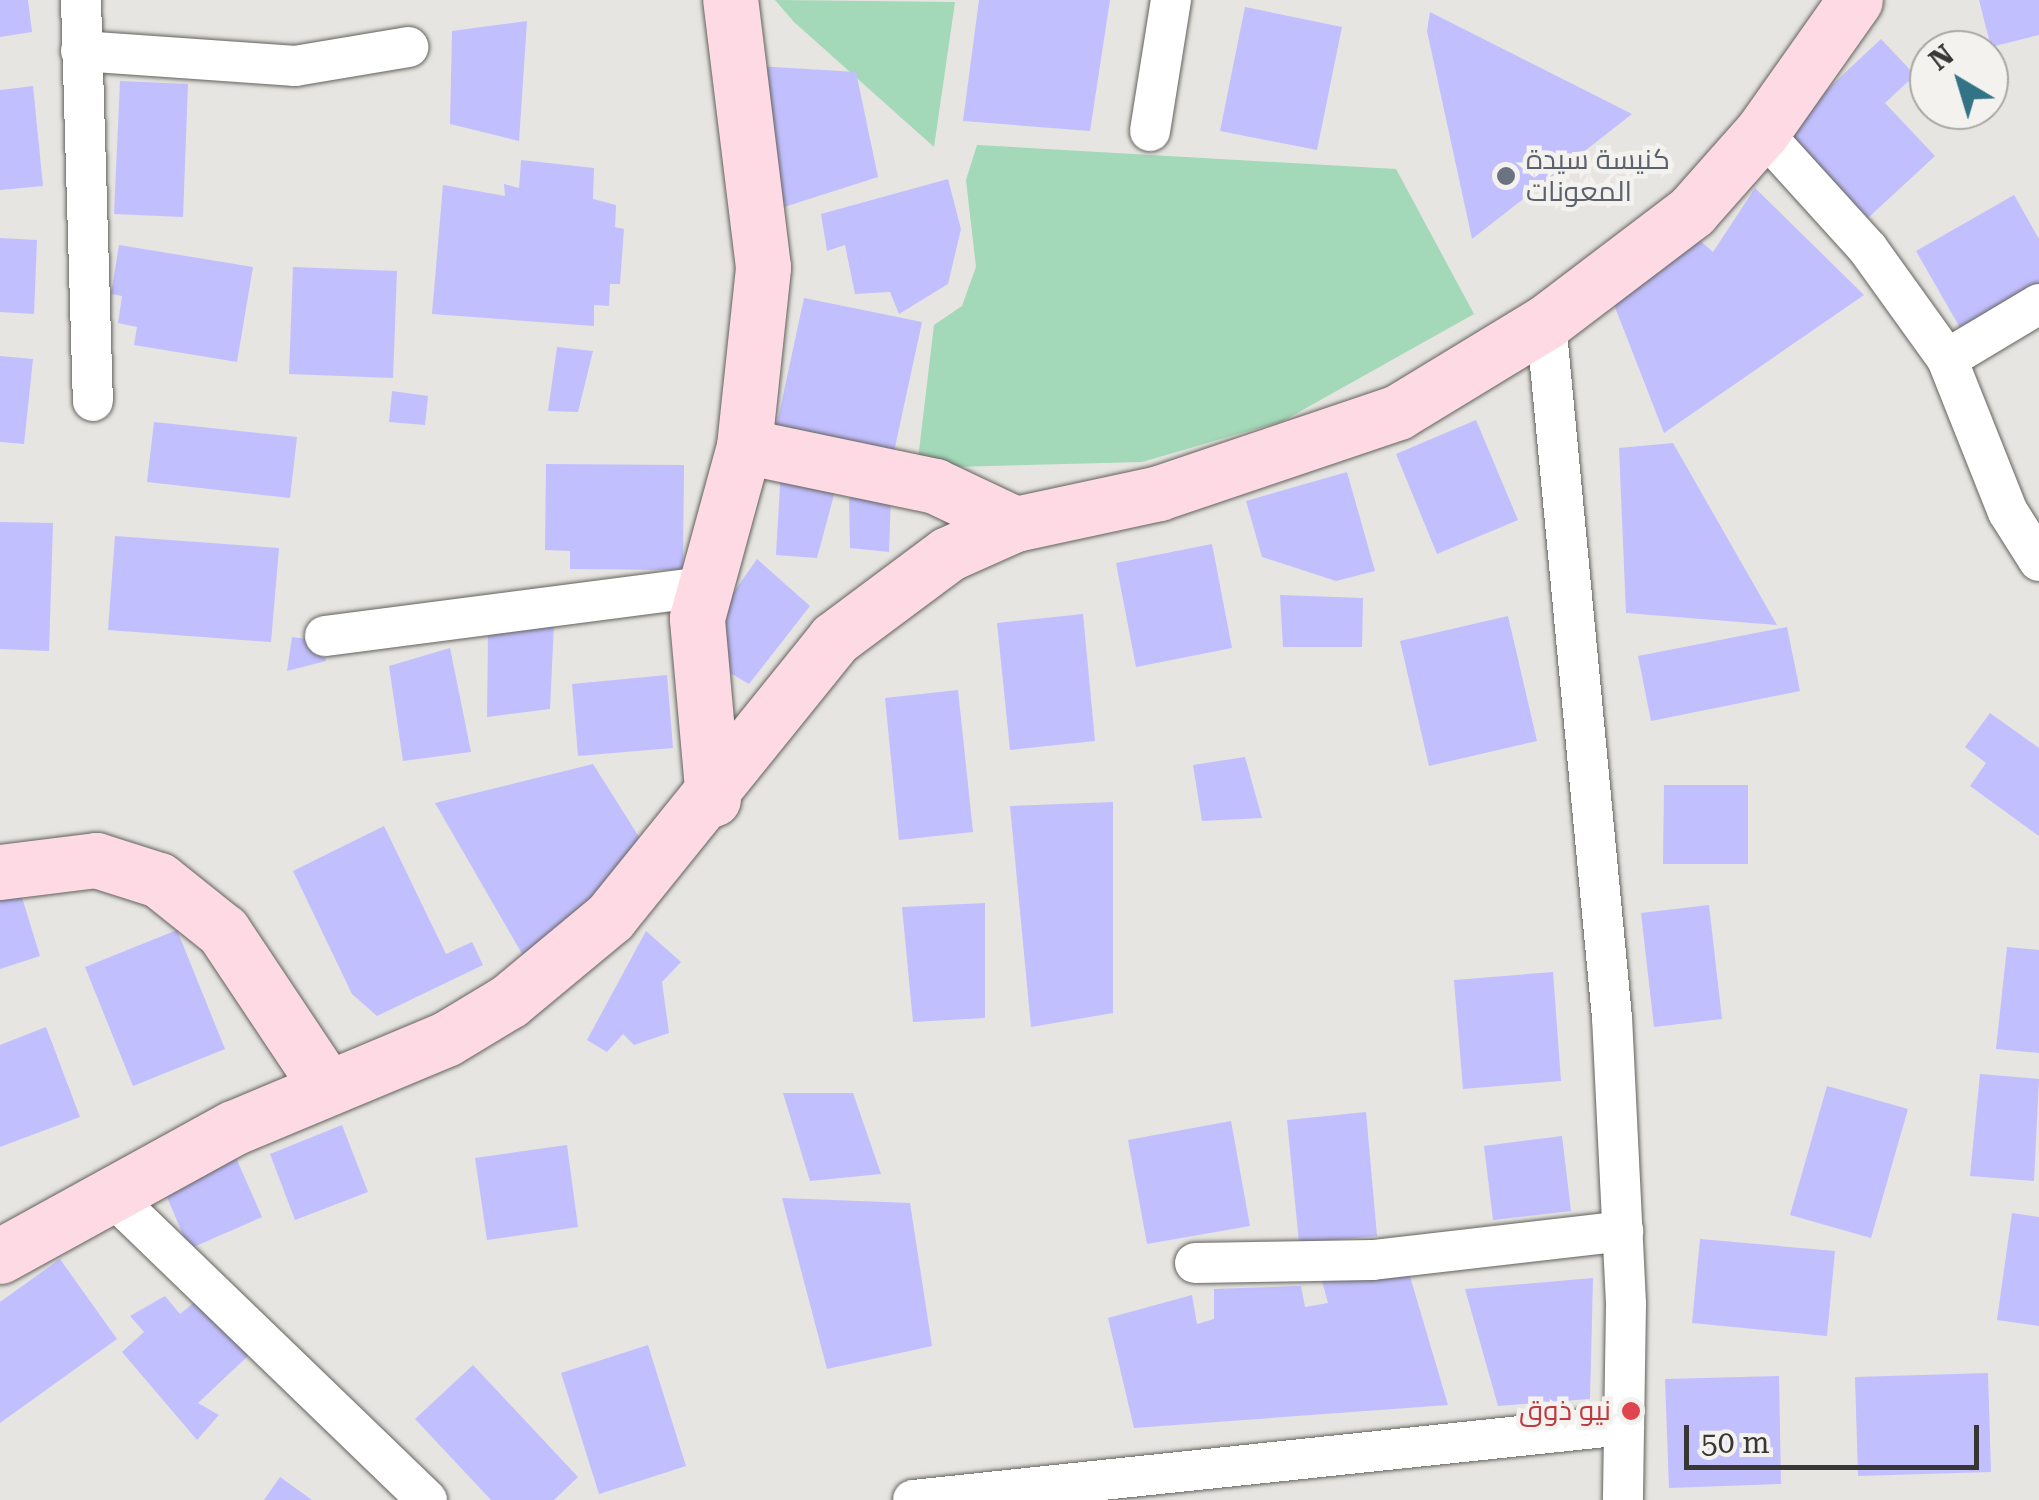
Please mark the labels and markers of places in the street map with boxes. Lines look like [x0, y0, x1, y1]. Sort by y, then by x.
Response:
place label: كنيسة سيدة المعونات [1526, 143, 1670, 209]
marker: كنيسة سيدة المعونات [1495, 165, 1517, 187]
place label: نيو ذوق [1519, 1394, 1611, 1428]
marker: نيو ذوق [1620, 1400, 1642, 1422]

